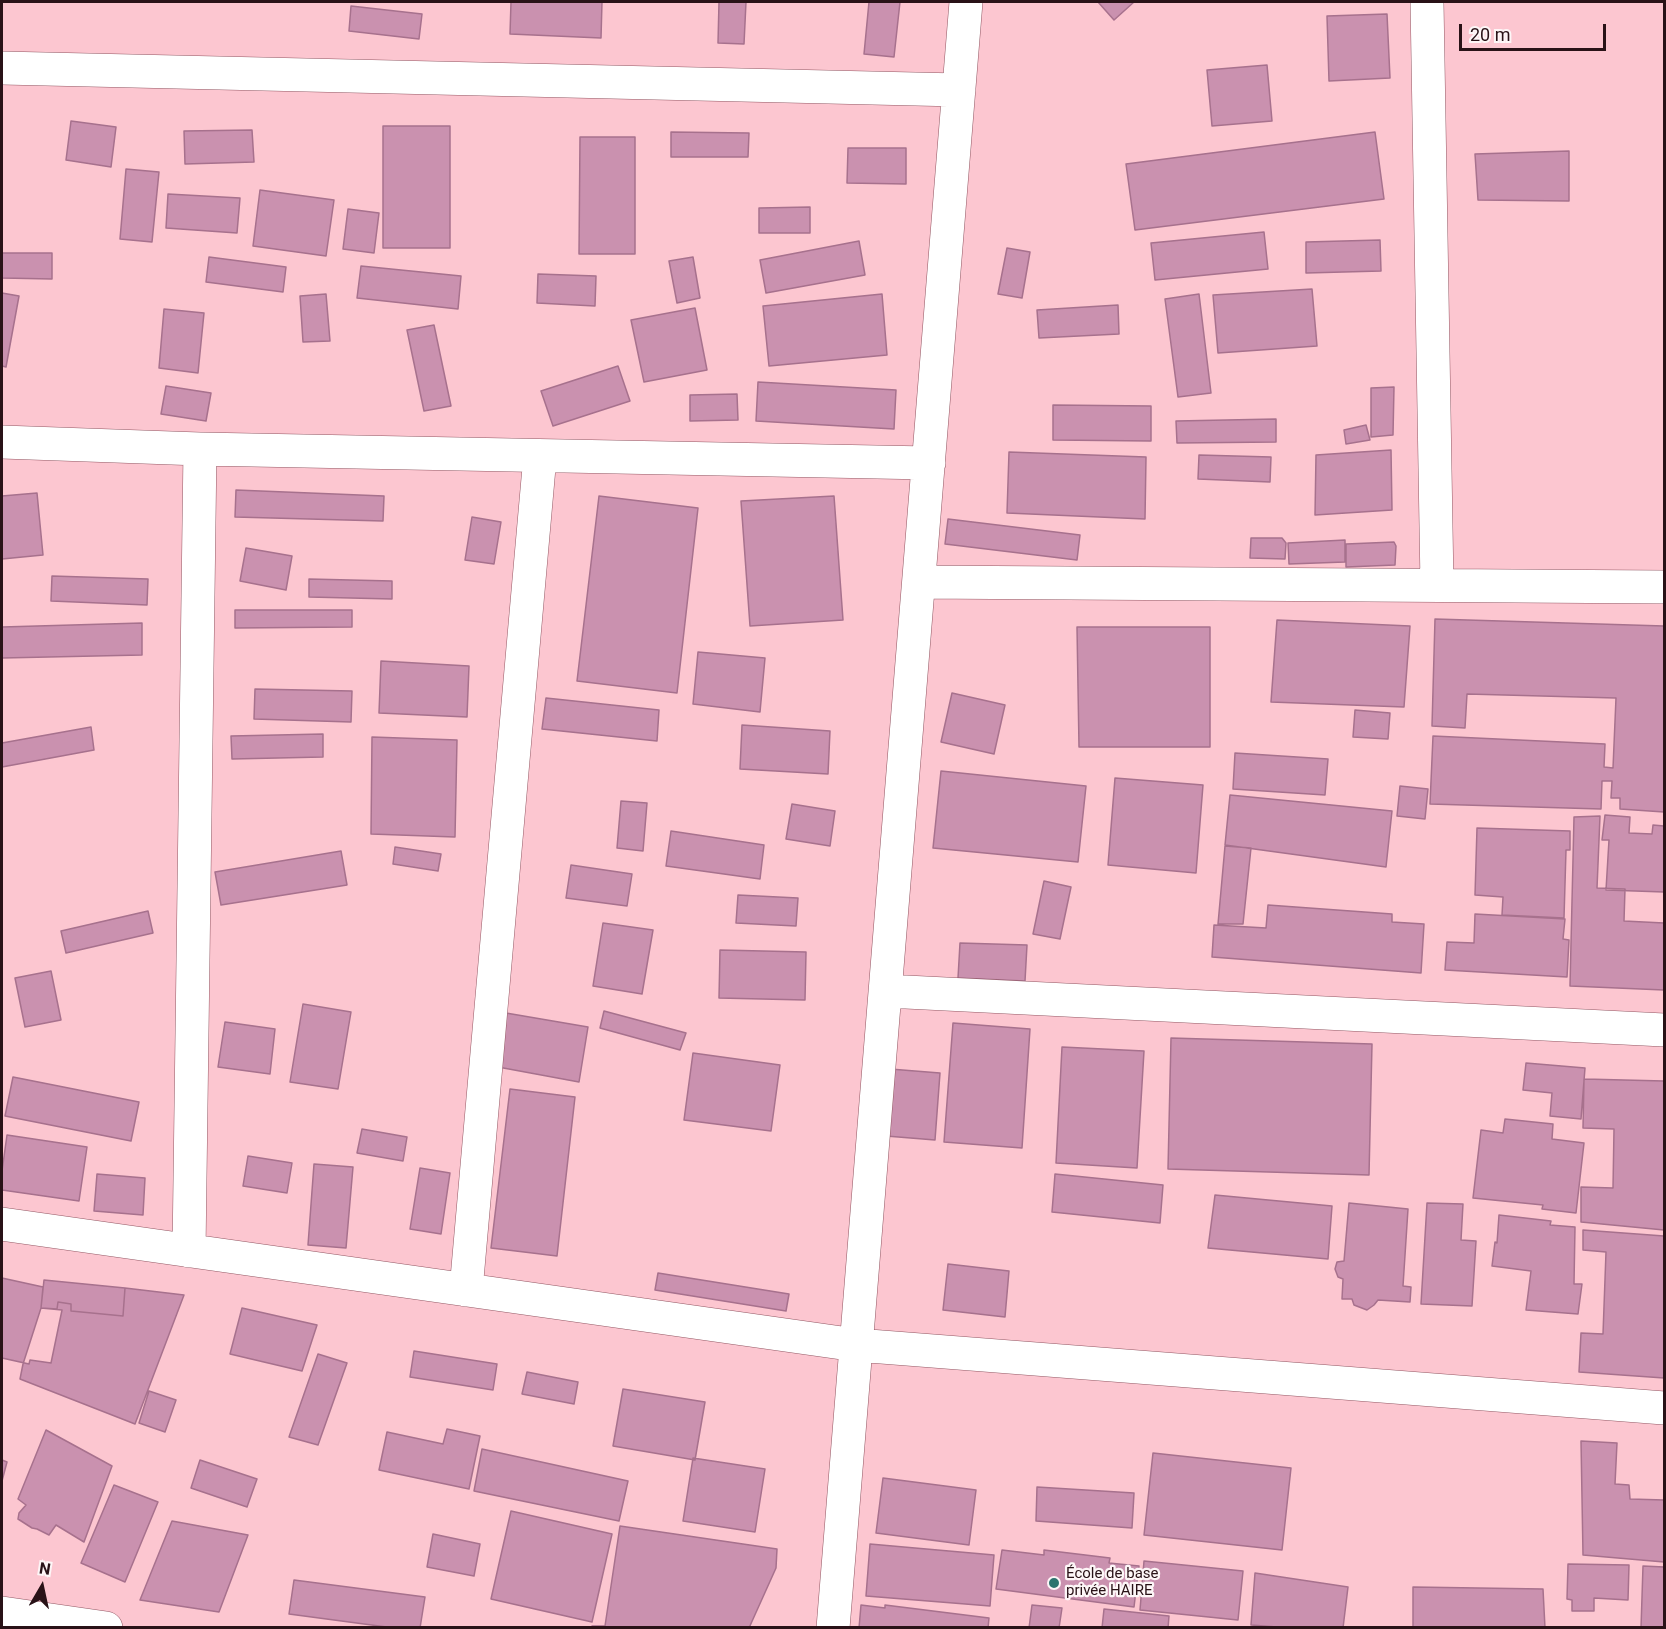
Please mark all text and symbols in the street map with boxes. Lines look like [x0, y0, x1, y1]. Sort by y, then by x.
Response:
scale bar [1462, 12, 1609, 50]
text: 20 m [1470, 24, 1510, 45]
north arrow [12, 1557, 72, 1617]
text: N [38, 1558, 52, 1579]
place label: École de base privée HAIRE [1066, 1565, 1159, 1600]
marker: École de base privée HAIRE [1047, 1576, 1061, 1590]

